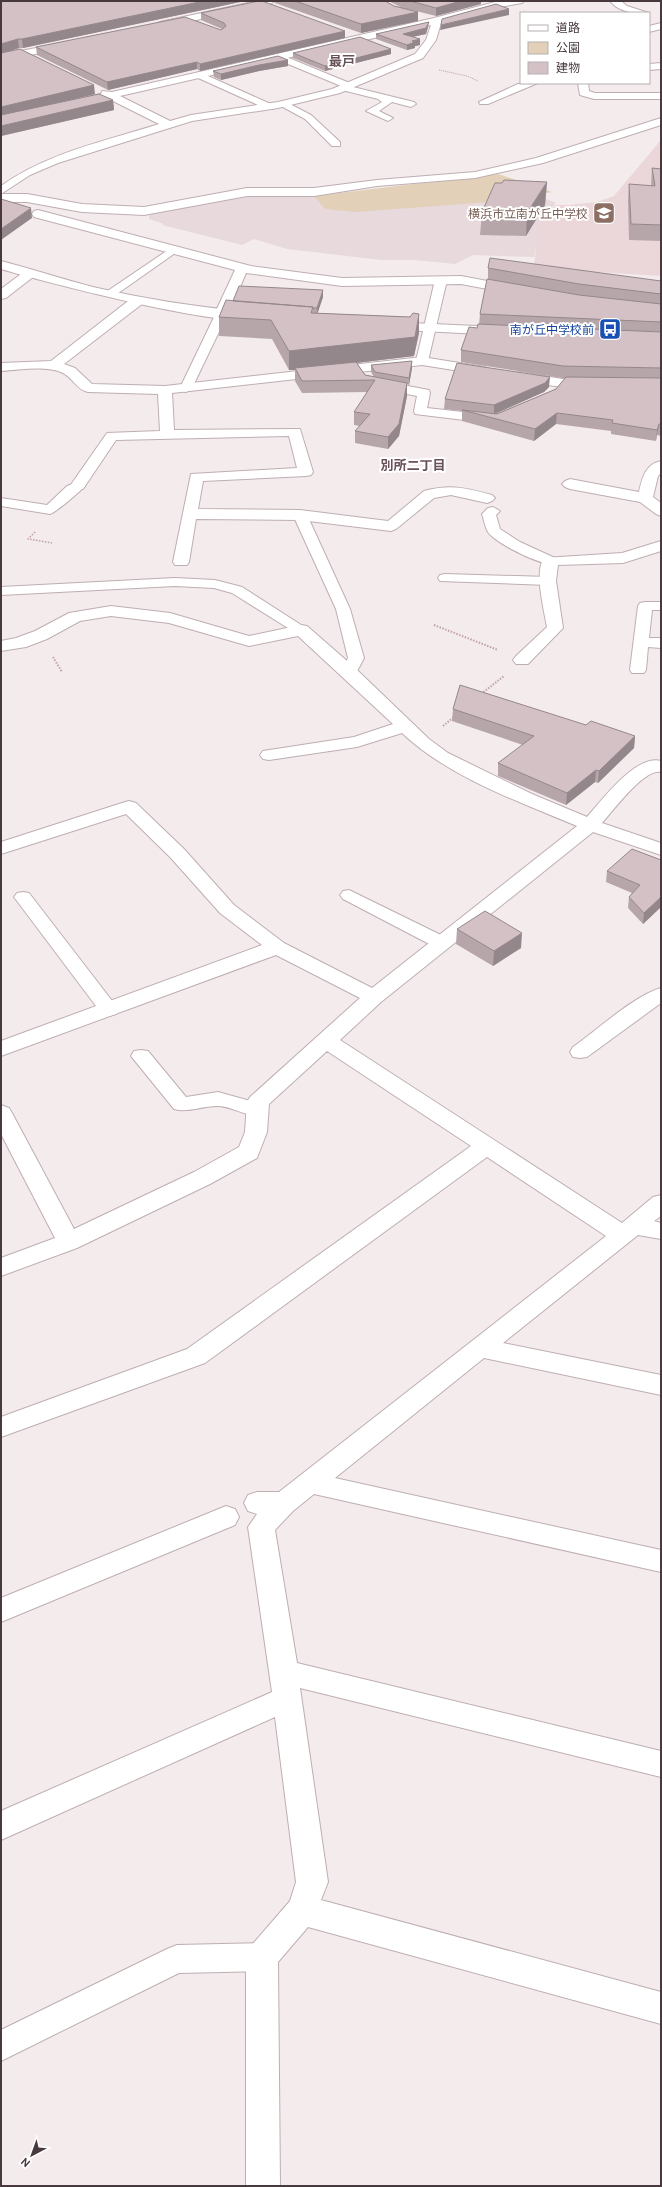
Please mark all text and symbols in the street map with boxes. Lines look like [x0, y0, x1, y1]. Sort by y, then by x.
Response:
legend [520, 12, 650, 84]
text: 道路 [556, 20, 580, 35]
text: 公園 [556, 40, 580, 55]
district label: 最戸 [329, 53, 355, 69]
text: 建物 [556, 60, 580, 75]
school or university icon: 横浜市立南が丘中学校 [591, 200, 617, 226]
place label: 横浜市立南が丘中学校 [468, 206, 588, 221]
bus stop icon: 南が丘中学校前 [597, 316, 623, 342]
place label: 南が丘中学校前 [510, 322, 594, 337]
district label: 別所二丁目 [380, 457, 446, 473]
north arrow [12, 2135, 52, 2175]
text: N [18, 2155, 33, 2170]

